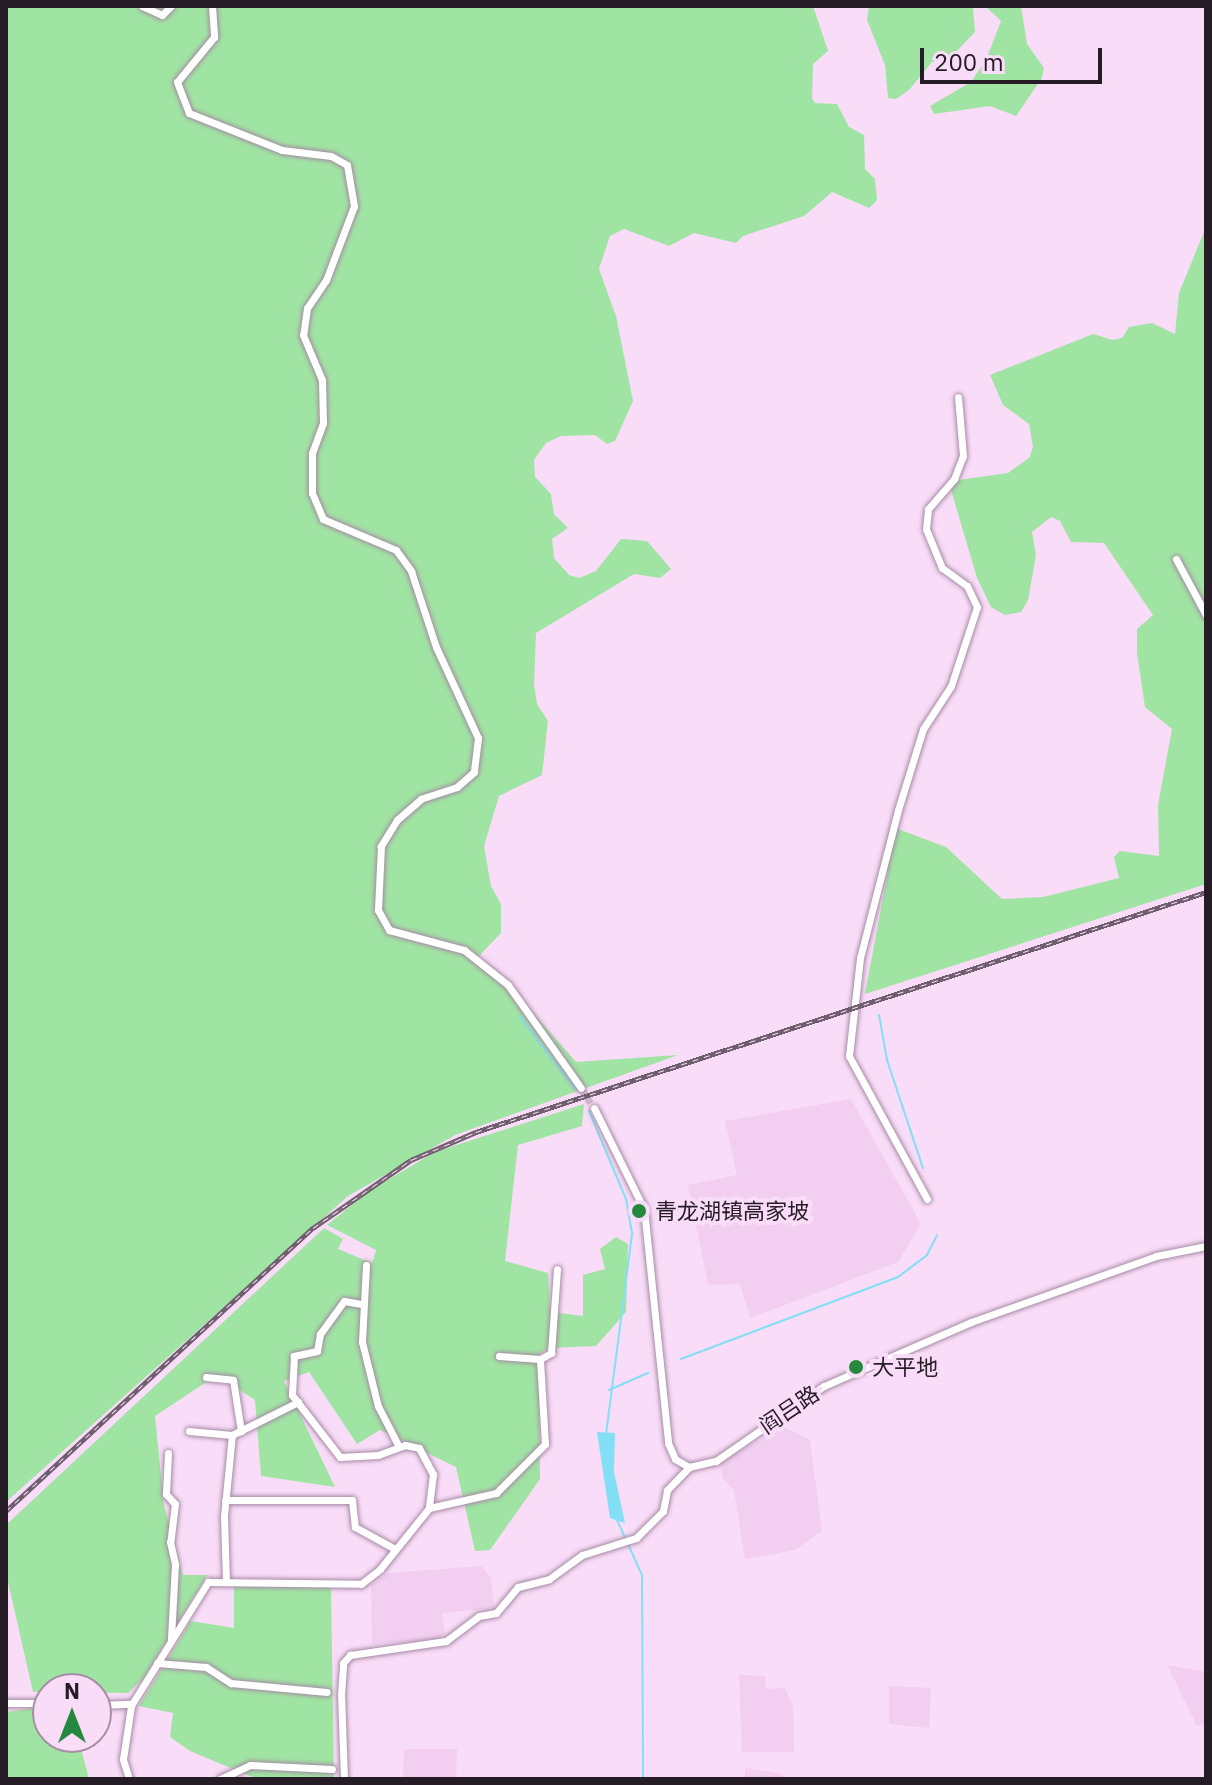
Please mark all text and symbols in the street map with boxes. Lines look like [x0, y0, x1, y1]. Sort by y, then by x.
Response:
scale bar [924, 32, 1106, 82]
text: 200 m [934, 46, 1004, 78]
place label: 青龙湖镇高家坡 [655, 1198, 809, 1224]
marker: 青龙湖镇高家坡 [630, 1202, 648, 1220]
place label: 大平地 [872, 1354, 938, 1380]
marker: 大平地 [847, 1358, 865, 1376]
street label: 阎吕路 [754, 1380, 824, 1438]
north arrow [32, 1673, 112, 1753]
text: N [64, 1676, 80, 1705]

